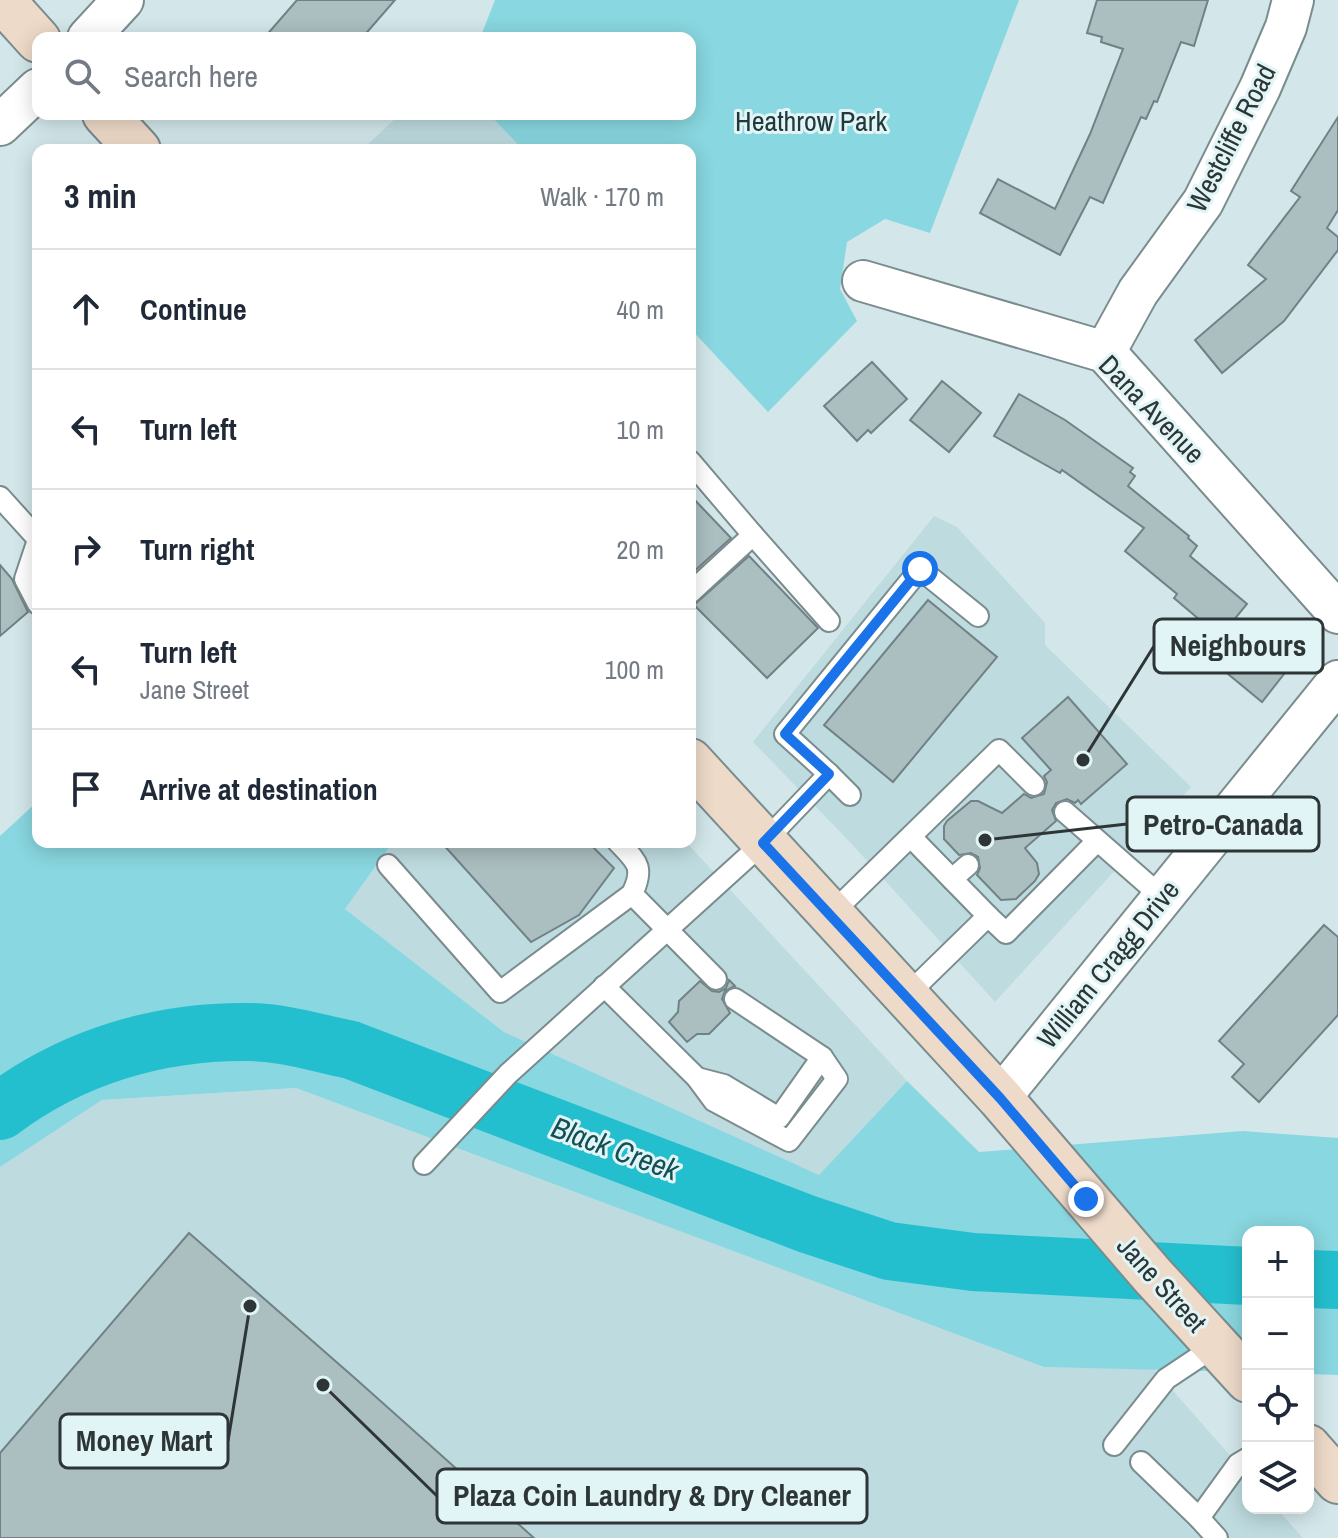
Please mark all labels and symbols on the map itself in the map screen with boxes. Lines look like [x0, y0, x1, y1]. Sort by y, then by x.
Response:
street label: Westcliffe Road [1177, 58, 1285, 218]
park label: Heathrow Park [735, 102, 887, 140]
street label: Dana Avenue [1091, 346, 1213, 472]
route start [902, 551, 938, 587]
callout: Neighbours [1154, 619, 1323, 673]
text: Neighbours [1170, 625, 1306, 665]
callout: Petro-Canada [1127, 797, 1319, 851]
text: Petro-Canada [1143, 804, 1303, 844]
street label: William Cragg Drive [1028, 872, 1188, 1056]
water label: Black Creek [546, 1107, 686, 1190]
route end [1068, 1181, 1104, 1217]
street label: Jane Street [1109, 1228, 1215, 1340]
callout: Money Mart [60, 1414, 228, 1468]
text: Money Mart [76, 1420, 212, 1460]
callout: Plaza Coin Laundry & Dry Cleaner [437, 1469, 867, 1523]
text: Plaza Coin Laundry & Dry Cleaner [453, 1475, 851, 1515]

